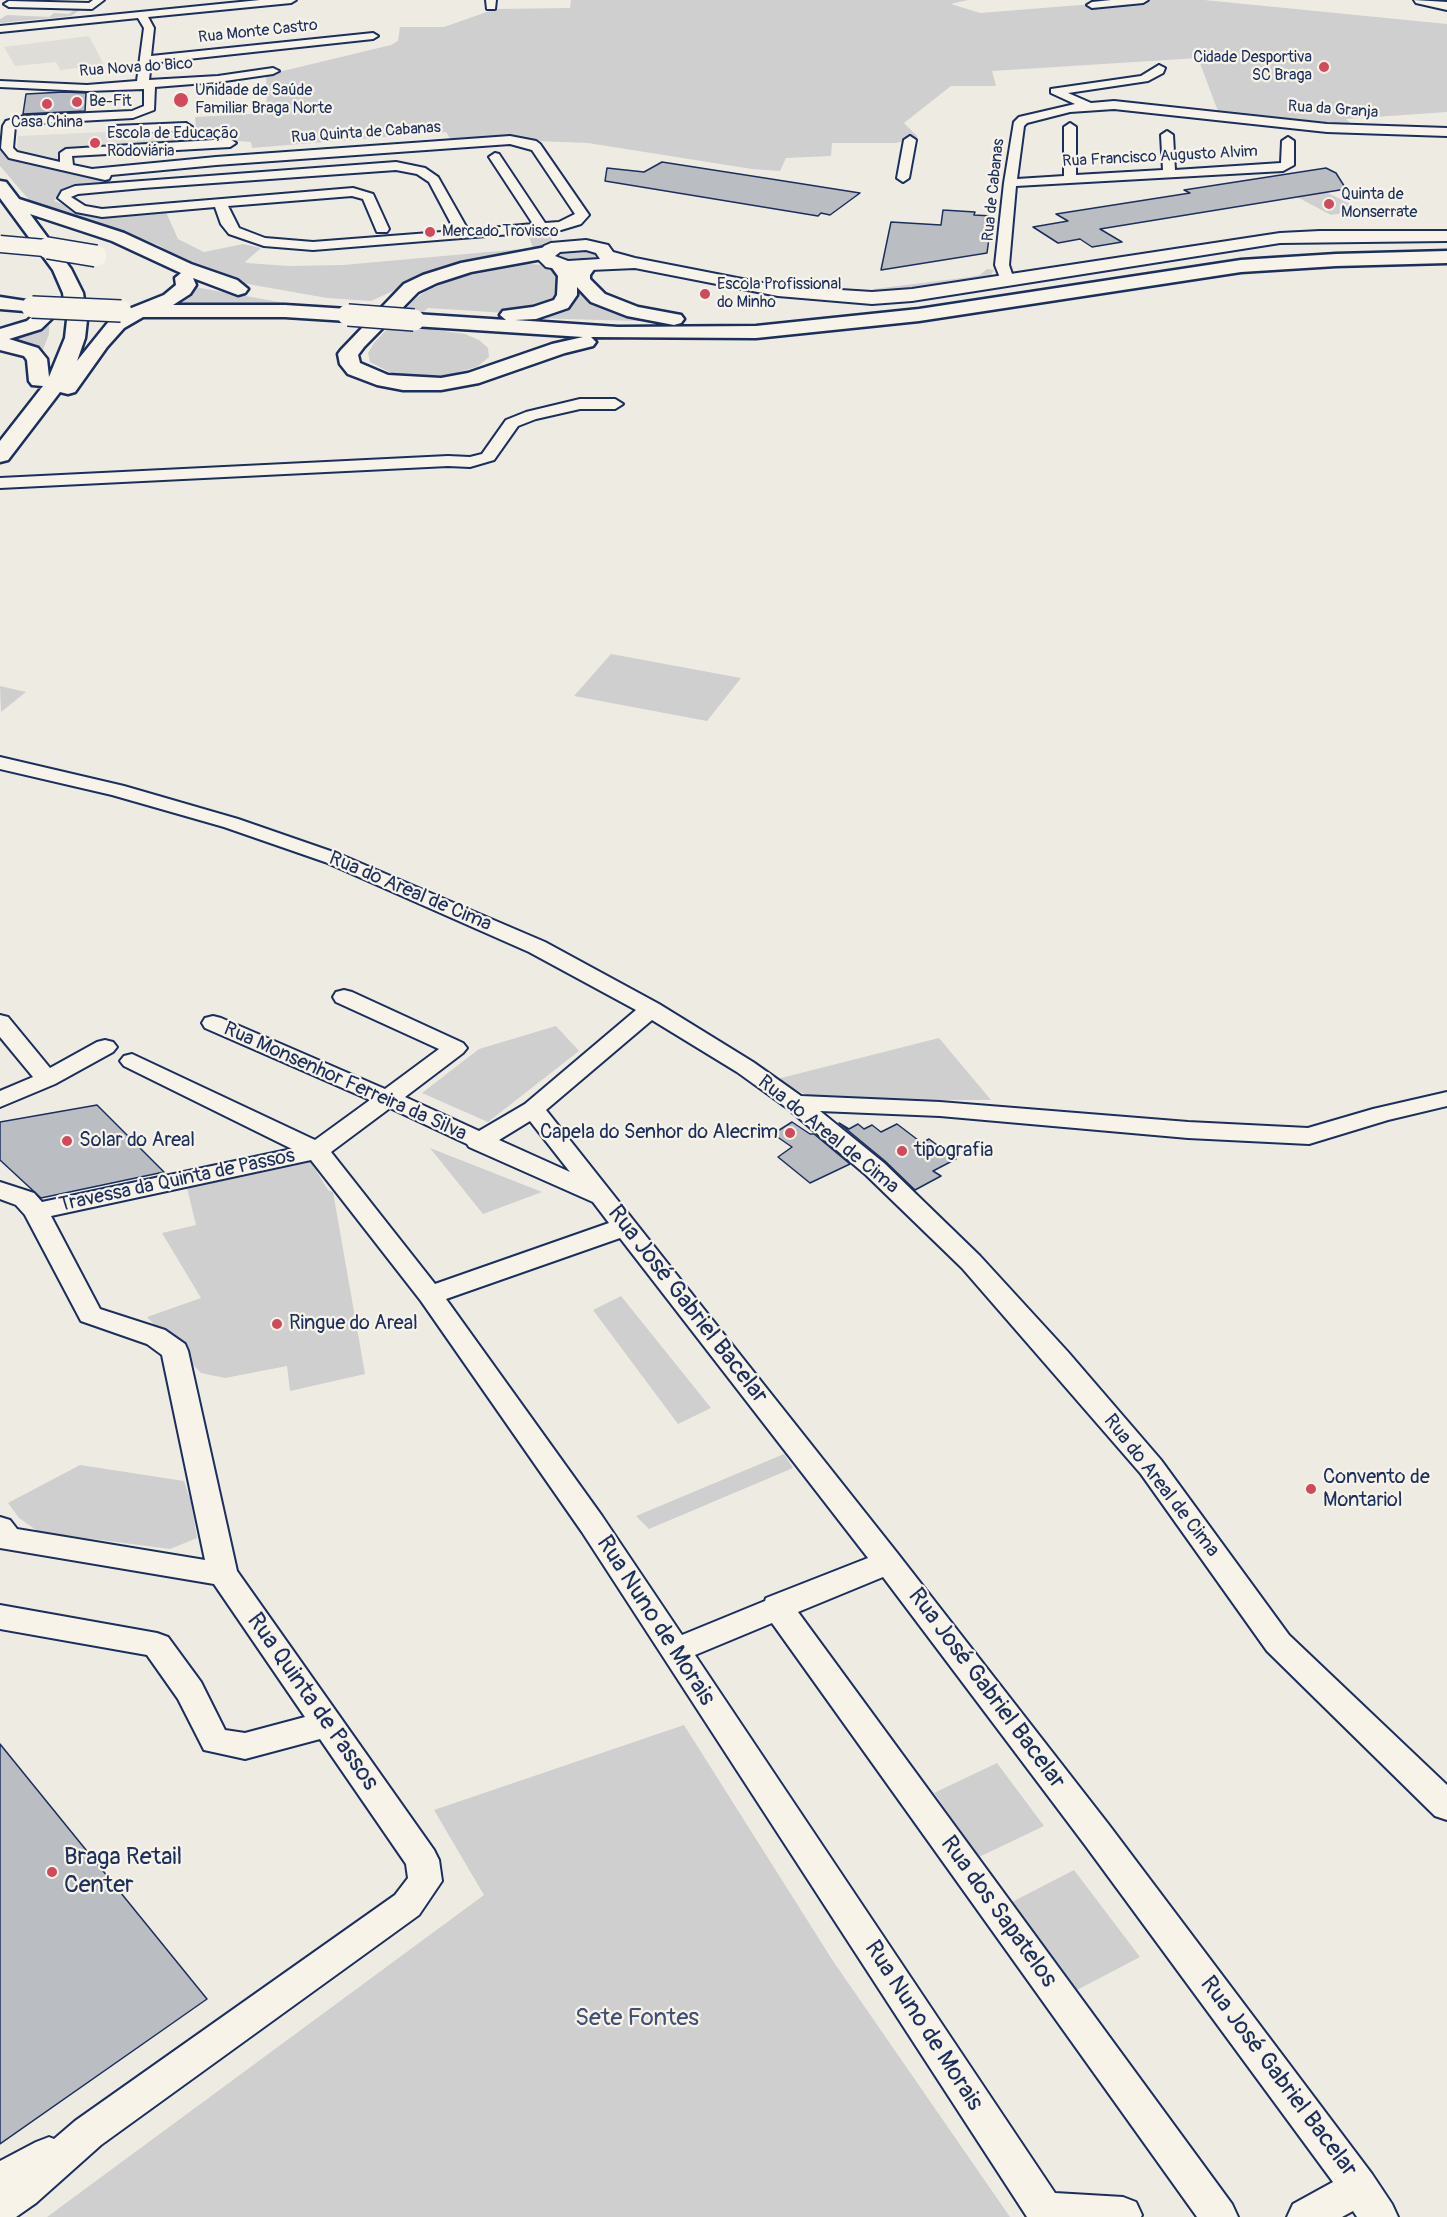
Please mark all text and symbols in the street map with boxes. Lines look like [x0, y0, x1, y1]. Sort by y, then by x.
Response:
street label: Rua Monte Castro [197, 16, 319, 48]
place label: Cidade Desportiva SC Braga [1193, 48, 1312, 86]
street label: Rua Nova do Bico [78, 54, 194, 82]
marker: Cidade Desportiva SC Braga [1317, 60, 1331, 74]
place label: Unidade de Saúde Familiar Braga Norte [195, 81, 332, 119]
marker: Unidade de Saúde Familiar Braga Norte [172, 91, 190, 109]
place label: Be-Fit [89, 92, 132, 112]
marker: Be-Fit [70, 95, 84, 109]
marker: Casa China [40, 97, 54, 111]
street label: Rua da Granja [1287, 97, 1379, 123]
place label: Casa China [11, 113, 83, 133]
street label: Rua Quinta de Cabanas [290, 118, 442, 148]
place label: Escola de Educação Rodoviária [107, 124, 238, 162]
marker: Escola de Educação Rodoviária [88, 136, 102, 150]
street label: Rua de Cabanas [979, 138, 1009, 242]
street label: Rua Francisco Augusto Alvim [1062, 142, 1258, 172]
place label: Quinta de Monserrate [1341, 185, 1417, 223]
marker: Quinta de Monserrate [1322, 197, 1336, 211]
place label: Mercado Trovisco [442, 222, 559, 242]
marker: Mercado Trovisco [423, 225, 437, 239]
place label: Escola Profissional do Minho [717, 275, 842, 313]
marker: Escola Profissional do Minho [698, 287, 712, 301]
street label: Rua do Areal de Cima [325, 847, 495, 937]
street label: Rua Monsenhor Ferreira da Silva [220, 1017, 470, 1147]
street label: Rua do Areal de Cima [753, 1071, 903, 1199]
place label: Capela do Senhor do Alecrim [540, 1121, 778, 1145]
marker: Capela do Senhor do Alecrim [783, 1126, 797, 1140]
place label: Solar do Areal [79, 1129, 195, 1153]
marker: Solar do Areal [60, 1134, 74, 1148]
place label: tipografia [914, 1139, 993, 1163]
street label: Travessa da Quinta de Passos [57, 1144, 297, 1218]
marker: tipografia [895, 1144, 909, 1158]
street label: Rua José Gabriel Bacelar [601, 1200, 773, 1410]
place label: Ringue do Areal [289, 1312, 418, 1336]
marker: Ringue do Areal [270, 1317, 284, 1331]
street label: Rua do Areal de Cima [1098, 1410, 1224, 1562]
place label: Convento de Montariol [1323, 1466, 1430, 1513]
marker: Convento de Montariol [1304, 1482, 1318, 1496]
street label: Rua Nuno de Morais [589, 1531, 721, 1711]
street label: Rua José Gabriel Bacelar [901, 1583, 1071, 1795]
street label: Rua Quinta de Passos [240, 1608, 384, 1796]
street label: Rua dos Sapatelos [933, 1831, 1063, 1993]
place label: Braga Retail Center [64, 1844, 182, 1900]
marker: Braga Retail Center [45, 1865, 59, 1879]
street label: Rua Nuno de Morais [857, 1936, 989, 2116]
street label: Rua José Gabriel Bacelar [1193, 1971, 1363, 2183]
park label: Sete Fontes [575, 2005, 699, 2033]

